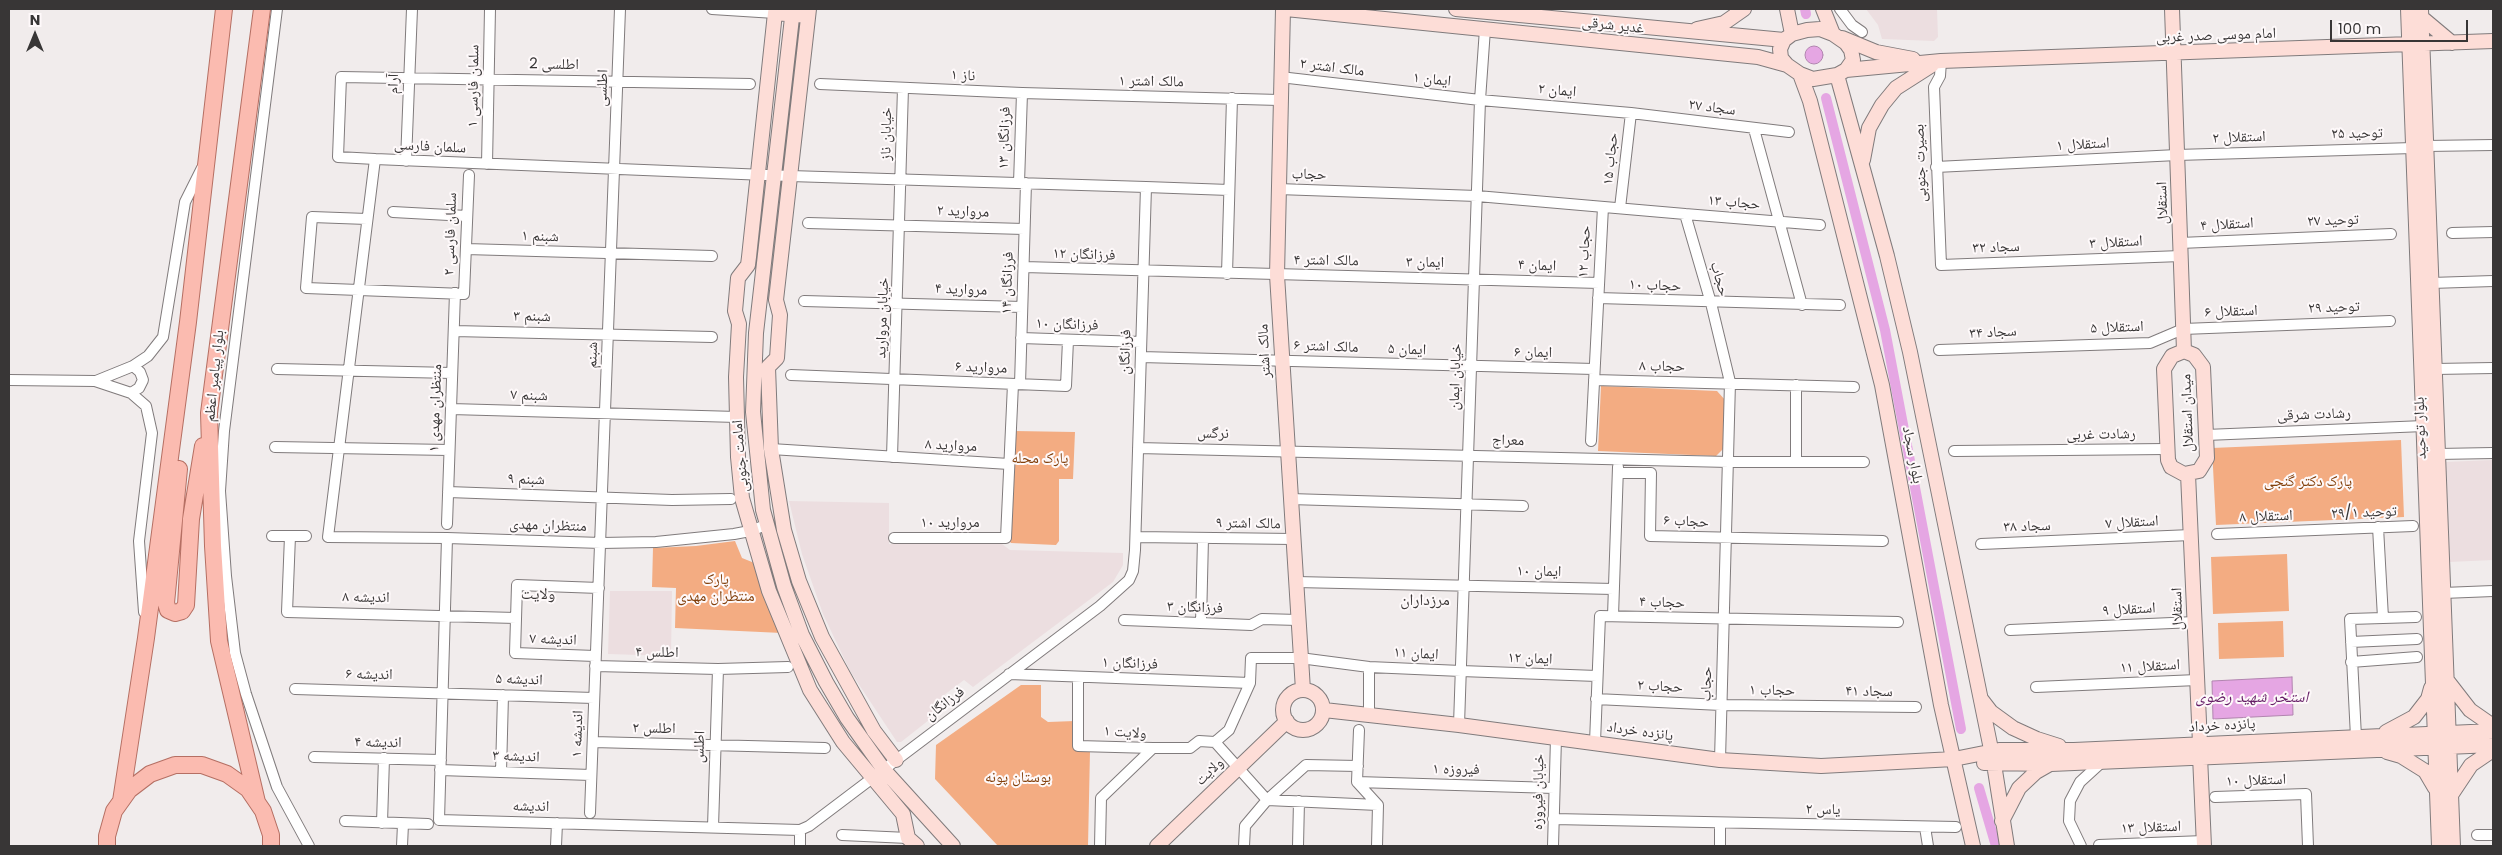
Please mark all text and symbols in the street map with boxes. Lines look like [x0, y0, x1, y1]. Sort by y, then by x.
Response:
north arrow [10, 10, 60, 60]
text: N [30, 10, 40, 30]
scale bar [2332, 10, 2470, 42]
street label: غدیر شرقی [1581, 14, 1645, 38]
text: 100 m [2338, 18, 2381, 39]
street label: امام موسی صدر غربی [2156, 25, 2276, 47]
street label: سلمان فارسی ۱ [464, 44, 484, 128]
street label: مالک اشتر ۲ [1299, 55, 1365, 81]
street label: اطلسی 2 [529, 56, 579, 74]
street label: ناز ۱ [950, 66, 976, 86]
street label: اطلسی [593, 69, 613, 107]
street label: ایمان ۱ [1412, 69, 1452, 91]
street label: مالک اشتر ۱ [1118, 72, 1184, 92]
street label: آرام [385, 74, 403, 94]
street label: ایمان ۲ [1537, 80, 1577, 102]
street label: سجاد ۲۷ [1687, 96, 1737, 120]
street label: فرزانگان ۱۳ [995, 106, 1015, 170]
street label: خیابان ناز [878, 107, 896, 161]
street label: بصیرت جنوبی [1911, 124, 1931, 202]
street label: توحید ۲۵ [2331, 125, 2383, 143]
street label: استقلال ۲ [2212, 128, 2266, 148]
street label: حجاب ۱۵ [1599, 132, 1623, 186]
street label: استقلال ۱ [2056, 135, 2110, 155]
street label: سلمان فارسی [393, 136, 467, 158]
street label: حجاب [1291, 165, 1327, 185]
street label: استقلال [2153, 181, 2173, 225]
street label: سلمان فارسی ۲ [441, 192, 461, 276]
street label: حجاب ۱۳ [1707, 192, 1761, 214]
street label: مروارید ۲ [937, 202, 989, 222]
street label: توحید ۲۷ [2307, 211, 2359, 231]
street label: استقلال ۴ [2200, 215, 2254, 235]
street label: حجاب ۱۲ [1575, 225, 1595, 279]
street label: شبنم ۱ [521, 227, 559, 247]
street label: استقلال ۳ [2089, 233, 2143, 253]
street label: سجاد ۳۲ [1972, 238, 2020, 258]
street label: فرزانگان ۱۲ [1052, 245, 1116, 265]
street label: فرزانگان ۱۴ [998, 251, 1018, 315]
street label: مالک اشتر ۴ [1293, 251, 1359, 271]
street label: ایمان ۳ [1406, 254, 1444, 272]
street label: ایمان ۴ [1518, 256, 1556, 276]
street label: حجاب [1706, 260, 1732, 298]
street label: حجاب ۱۰ [1629, 276, 1681, 296]
street label: خیابان مروارید [873, 277, 893, 359]
street label: مروارید ۴ [935, 280, 987, 300]
street label: توحید ۲۹ [2308, 298, 2360, 318]
street label: استقلال ۶ [2204, 302, 2258, 322]
street label: شبنم ۳ [513, 308, 551, 326]
street label: فرزانگان ۱۰ [1035, 315, 1099, 335]
street label: استقلال ۵ [2090, 318, 2144, 338]
street label: مالک اشتر [1255, 323, 1275, 379]
street label: سجاد ۳۴ [1969, 323, 2017, 343]
street label: بلوار پیامبر اعظم [201, 329, 229, 423]
street label: فرزانگان [1116, 329, 1136, 375]
street label: مالک اشتر ۶ [1293, 337, 1359, 357]
street label: ایمان ۵ [1388, 340, 1426, 360]
street label: شبنم [584, 341, 602, 369]
street label: خیابان ایمان [1446, 343, 1466, 411]
street label: ایمان ۶ [1514, 344, 1552, 362]
street label: مروارید ۶ [955, 358, 1007, 378]
street label: حجاب ۸ [1639, 358, 1685, 376]
street label: منتظران مهدی ۱ [425, 364, 447, 452]
street label: میدان استقلال [2178, 373, 2198, 453]
street label: شبنم ۷ [510, 386, 548, 406]
street label: بلوار توحید [2411, 397, 2431, 459]
street label: رشادت شرقی [2277, 405, 2351, 425]
street label: امامت جنوبی [729, 419, 753, 493]
street label: نرگس [1197, 425, 1229, 443]
street label: بلوار سجاد [1898, 425, 1926, 485]
street label: رشادت غربی [2066, 425, 2136, 445]
street label: معراج [1492, 431, 1524, 451]
street label: مروارید ۸ [924, 436, 978, 456]
park label: پارک محله [1012, 450, 1068, 468]
street label: شبنم ۹ [507, 470, 545, 490]
park label: پارک دکتر گنجی [2264, 473, 2352, 491]
street label: توحید ۲۹/۱ [2331, 503, 2397, 523]
street label: استقلال ۸ [2239, 507, 2293, 527]
street label: حجاب ۶ [1663, 512, 1709, 532]
street label: استقلال ۷ [2105, 513, 2159, 533]
street label: مروارید ۱۰ [920, 514, 980, 532]
street label: مالک اشتر ۹ [1215, 514, 1281, 534]
street label: منتظران مهدی [509, 516, 587, 536]
street label: سجاد ۳۸ [2003, 517, 2051, 537]
street label: ایمان ۱۰ [1516, 563, 1562, 581]
park label: پارک منتظران مهدی [677, 571, 755, 606]
district label: ولایت [521, 585, 555, 605]
street label: استقلال [2168, 587, 2188, 631]
street label: اندیشه ۸ [342, 589, 390, 607]
district label: مرزداران [1400, 591, 1450, 611]
street label: حجاب ۴ [1639, 593, 1685, 613]
street label: فرزانگان ۳ [1167, 598, 1223, 618]
street label: استقلال ۹ [2102, 600, 2156, 620]
street label: اندیشه ۷ [529, 630, 577, 650]
street label: اطلس ۴ [635, 644, 679, 662]
street label: ایمان ۱۱ [1393, 644, 1439, 664]
street label: ایمان ۱۲ [1507, 649, 1553, 669]
street label: فرزانگان ۱ [1102, 654, 1158, 674]
street label: استقلال ۱۱ [2119, 656, 2181, 678]
street label: اندیشه ۶ [345, 666, 393, 684]
street label: حجاب [1698, 666, 1716, 702]
street label: اندیشه ۵ [495, 670, 543, 690]
street label: حجاب ۲ [1637, 677, 1683, 697]
street label: حجاب ۱ [1749, 682, 1795, 700]
street label: فرزانگان [921, 683, 969, 725]
street label: سجاد ۴۱ [1845, 683, 1893, 701]
water label: استخر شهید رضوی [2196, 688, 2308, 708]
street label: اندیشه ۱ [568, 710, 588, 758]
street label: پانزده خرداد [2188, 715, 2256, 737]
street label: پانزده خرداد [1606, 718, 1674, 746]
street label: اطلس ۲ [632, 720, 676, 738]
street label: ولایت ۱ [1103, 723, 1147, 743]
street label: اطلس [690, 730, 710, 764]
street label: اندیشه ۴ [354, 734, 402, 752]
street label: اندیشه ۳ [492, 747, 540, 767]
street label: ولایت [1192, 754, 1228, 790]
street label: خیابان فیروزه [1529, 754, 1549, 830]
street label: فیروزه ۱ [1432, 761, 1480, 779]
park label: بوستان پونه [985, 769, 1051, 787]
street label: استقلال ۱۰ [2226, 771, 2286, 791]
street label: اندیشه [513, 798, 549, 816]
street label: یاس ۲ [1805, 801, 1841, 819]
street label: استقلال ۱۳ [2121, 818, 2181, 838]

